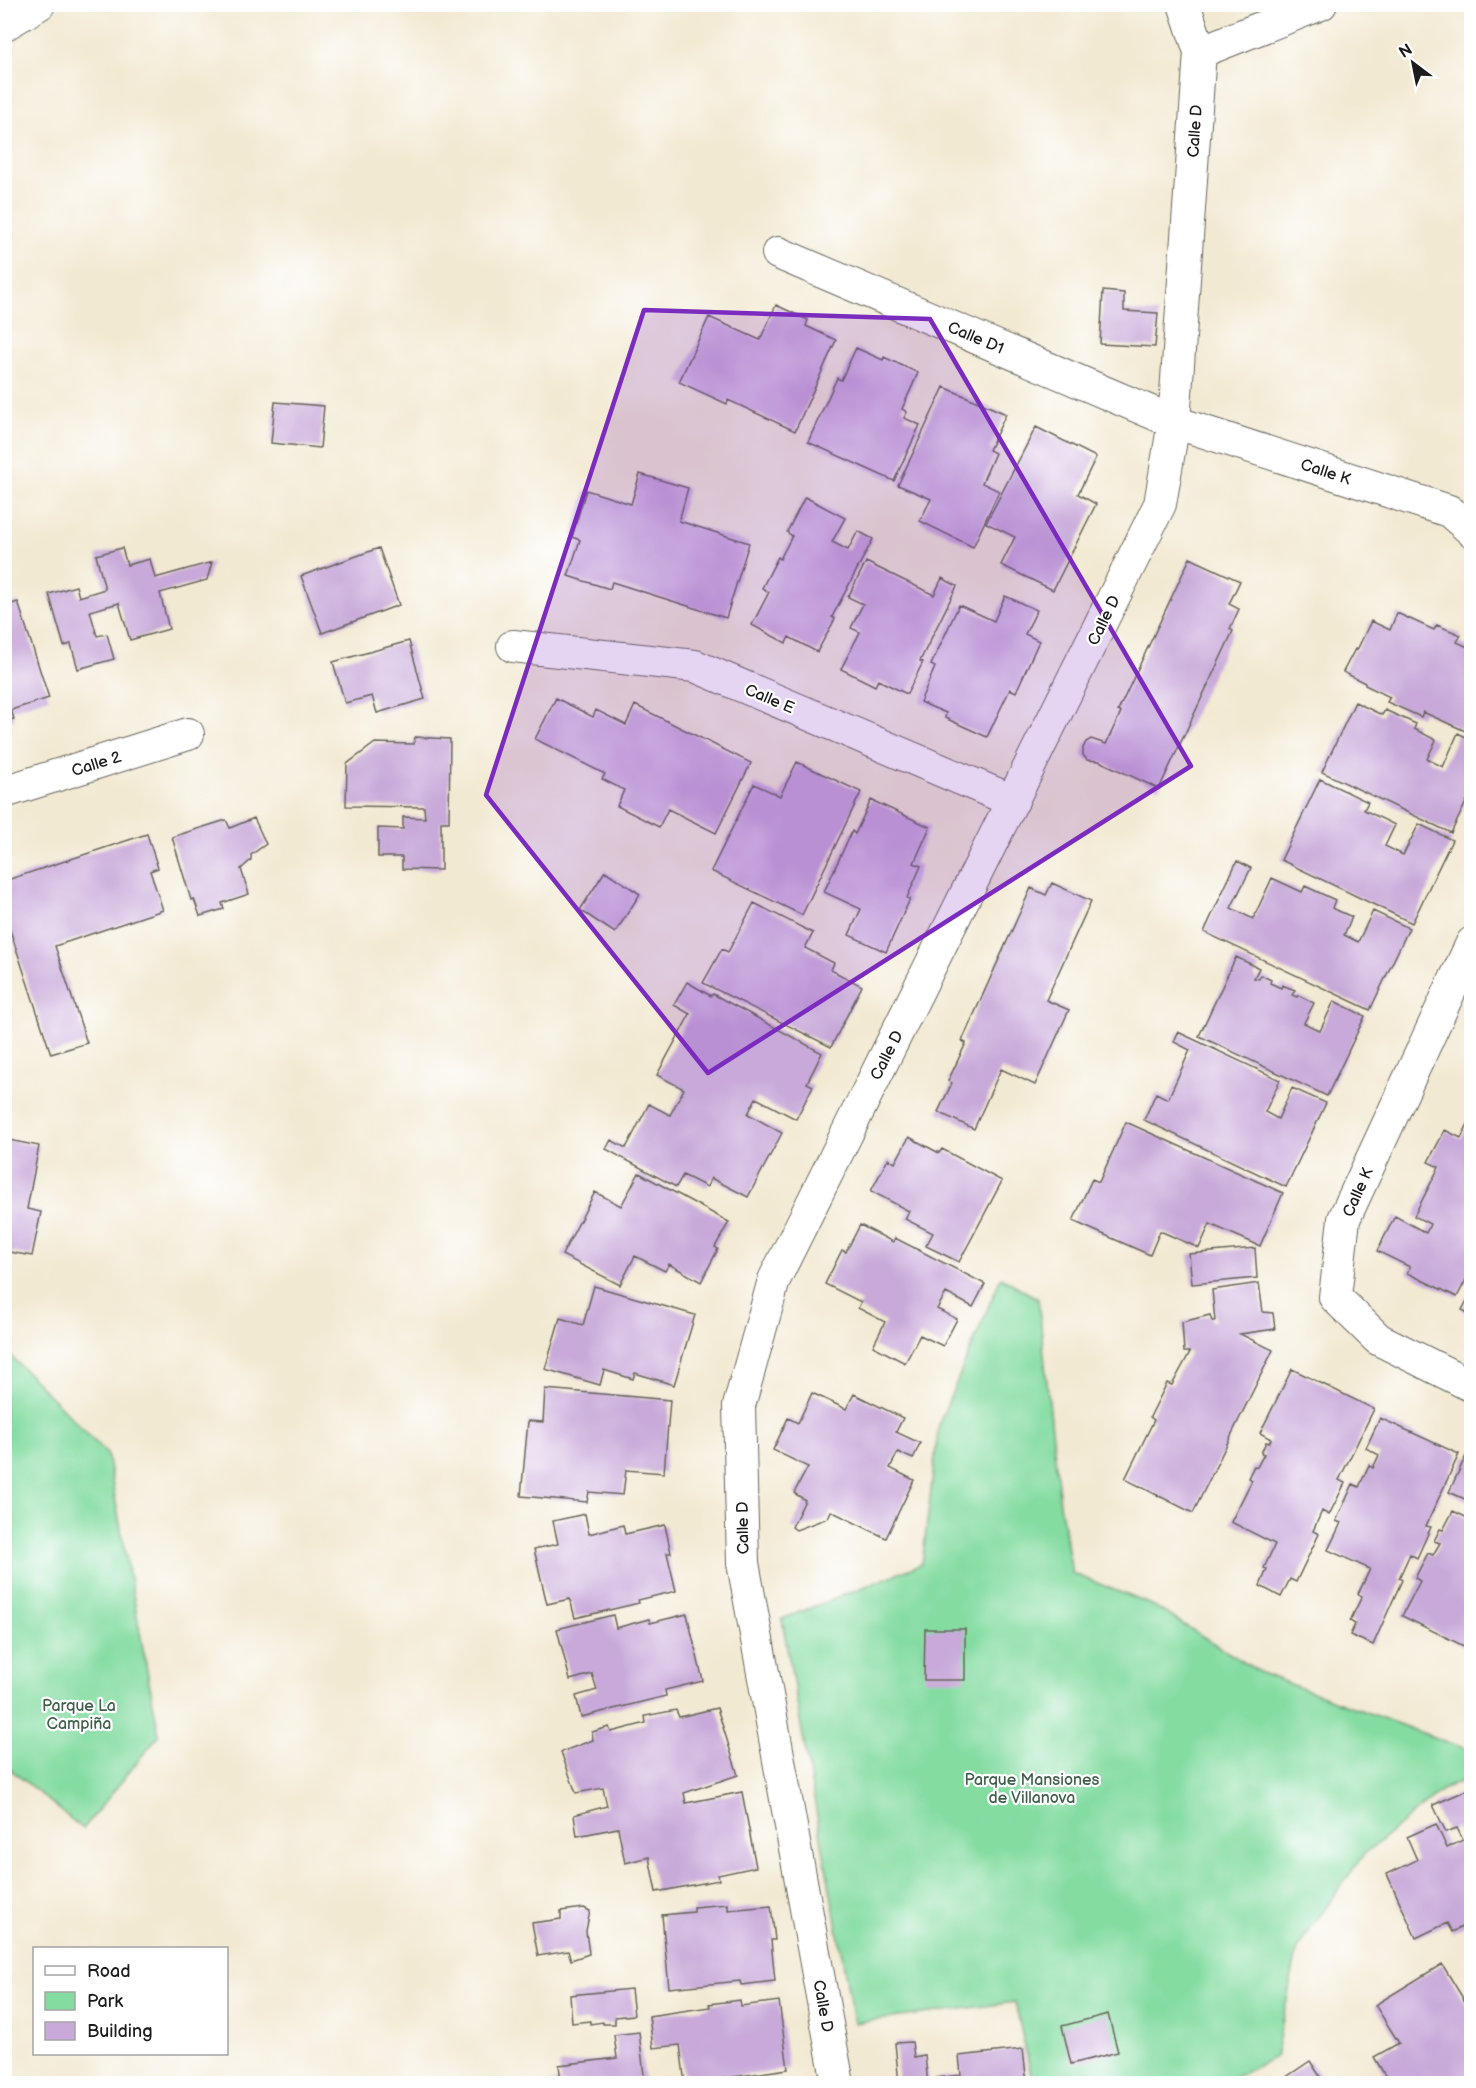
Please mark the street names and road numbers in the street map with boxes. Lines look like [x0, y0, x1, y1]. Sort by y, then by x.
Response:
street label: Calle D [1184, 104, 1207, 158]
street label: Calle D1 [944, 318, 1006, 359]
street label: Calle K [1298, 455, 1354, 490]
street label: Calle D [1084, 593, 1124, 649]
street label: Calle E [742, 681, 797, 718]
street label: Calle 2 [69, 748, 124, 781]
street label: Calle D [867, 1028, 908, 1084]
street label: Calle K [1339, 1165, 1378, 1220]
street label: Calle D [734, 1501, 753, 1555]
street label: Calle D [809, 1979, 836, 2034]

